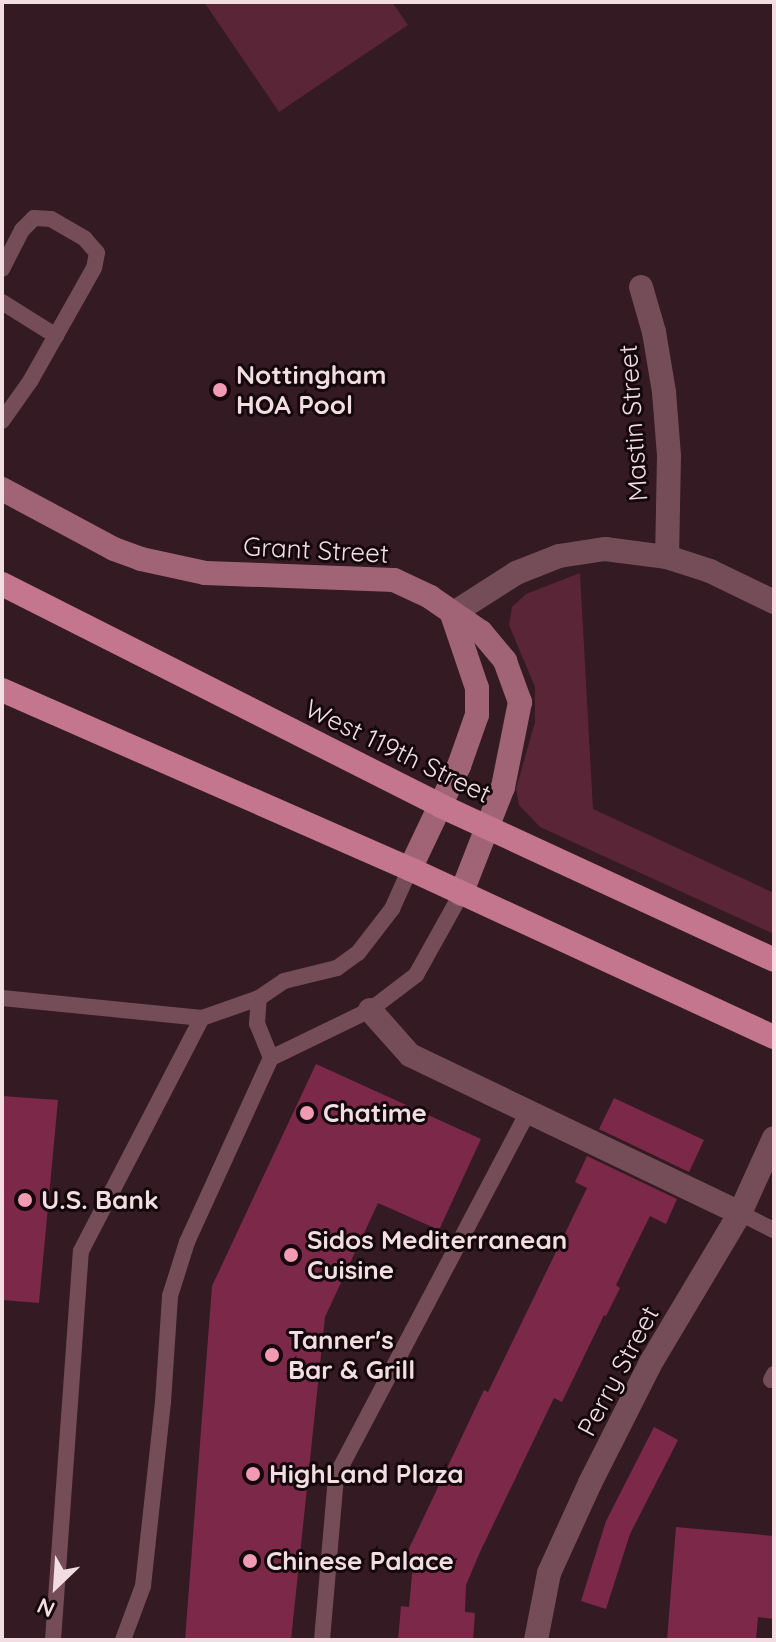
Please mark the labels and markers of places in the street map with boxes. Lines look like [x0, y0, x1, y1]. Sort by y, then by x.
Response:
place label: Nottingham HOA Pool [236, 359, 386, 420]
marker: Nottingham HOA Pool [211, 381, 229, 399]
place label: Chatime [323, 1097, 427, 1129]
marker: Chatime [298, 1104, 316, 1122]
place label: U.S. Bank [41, 1184, 159, 1216]
marker: U.S. Bank [16, 1191, 34, 1209]
place label: Sidos Mediterranean Cuisine [307, 1224, 567, 1286]
marker: Sidos Mediterranean Cuisine [282, 1246, 300, 1264]
place label: Tanner's Bar & Grill [288, 1324, 415, 1386]
marker: Tanner's Bar & Grill [263, 1346, 281, 1364]
place label: HighLand Plaza [269, 1458, 464, 1490]
marker: HighLand Plaza [244, 1465, 262, 1483]
place label: Chinese Palace [266, 1545, 454, 1577]
marker: Chinese Palace [241, 1552, 259, 1570]

